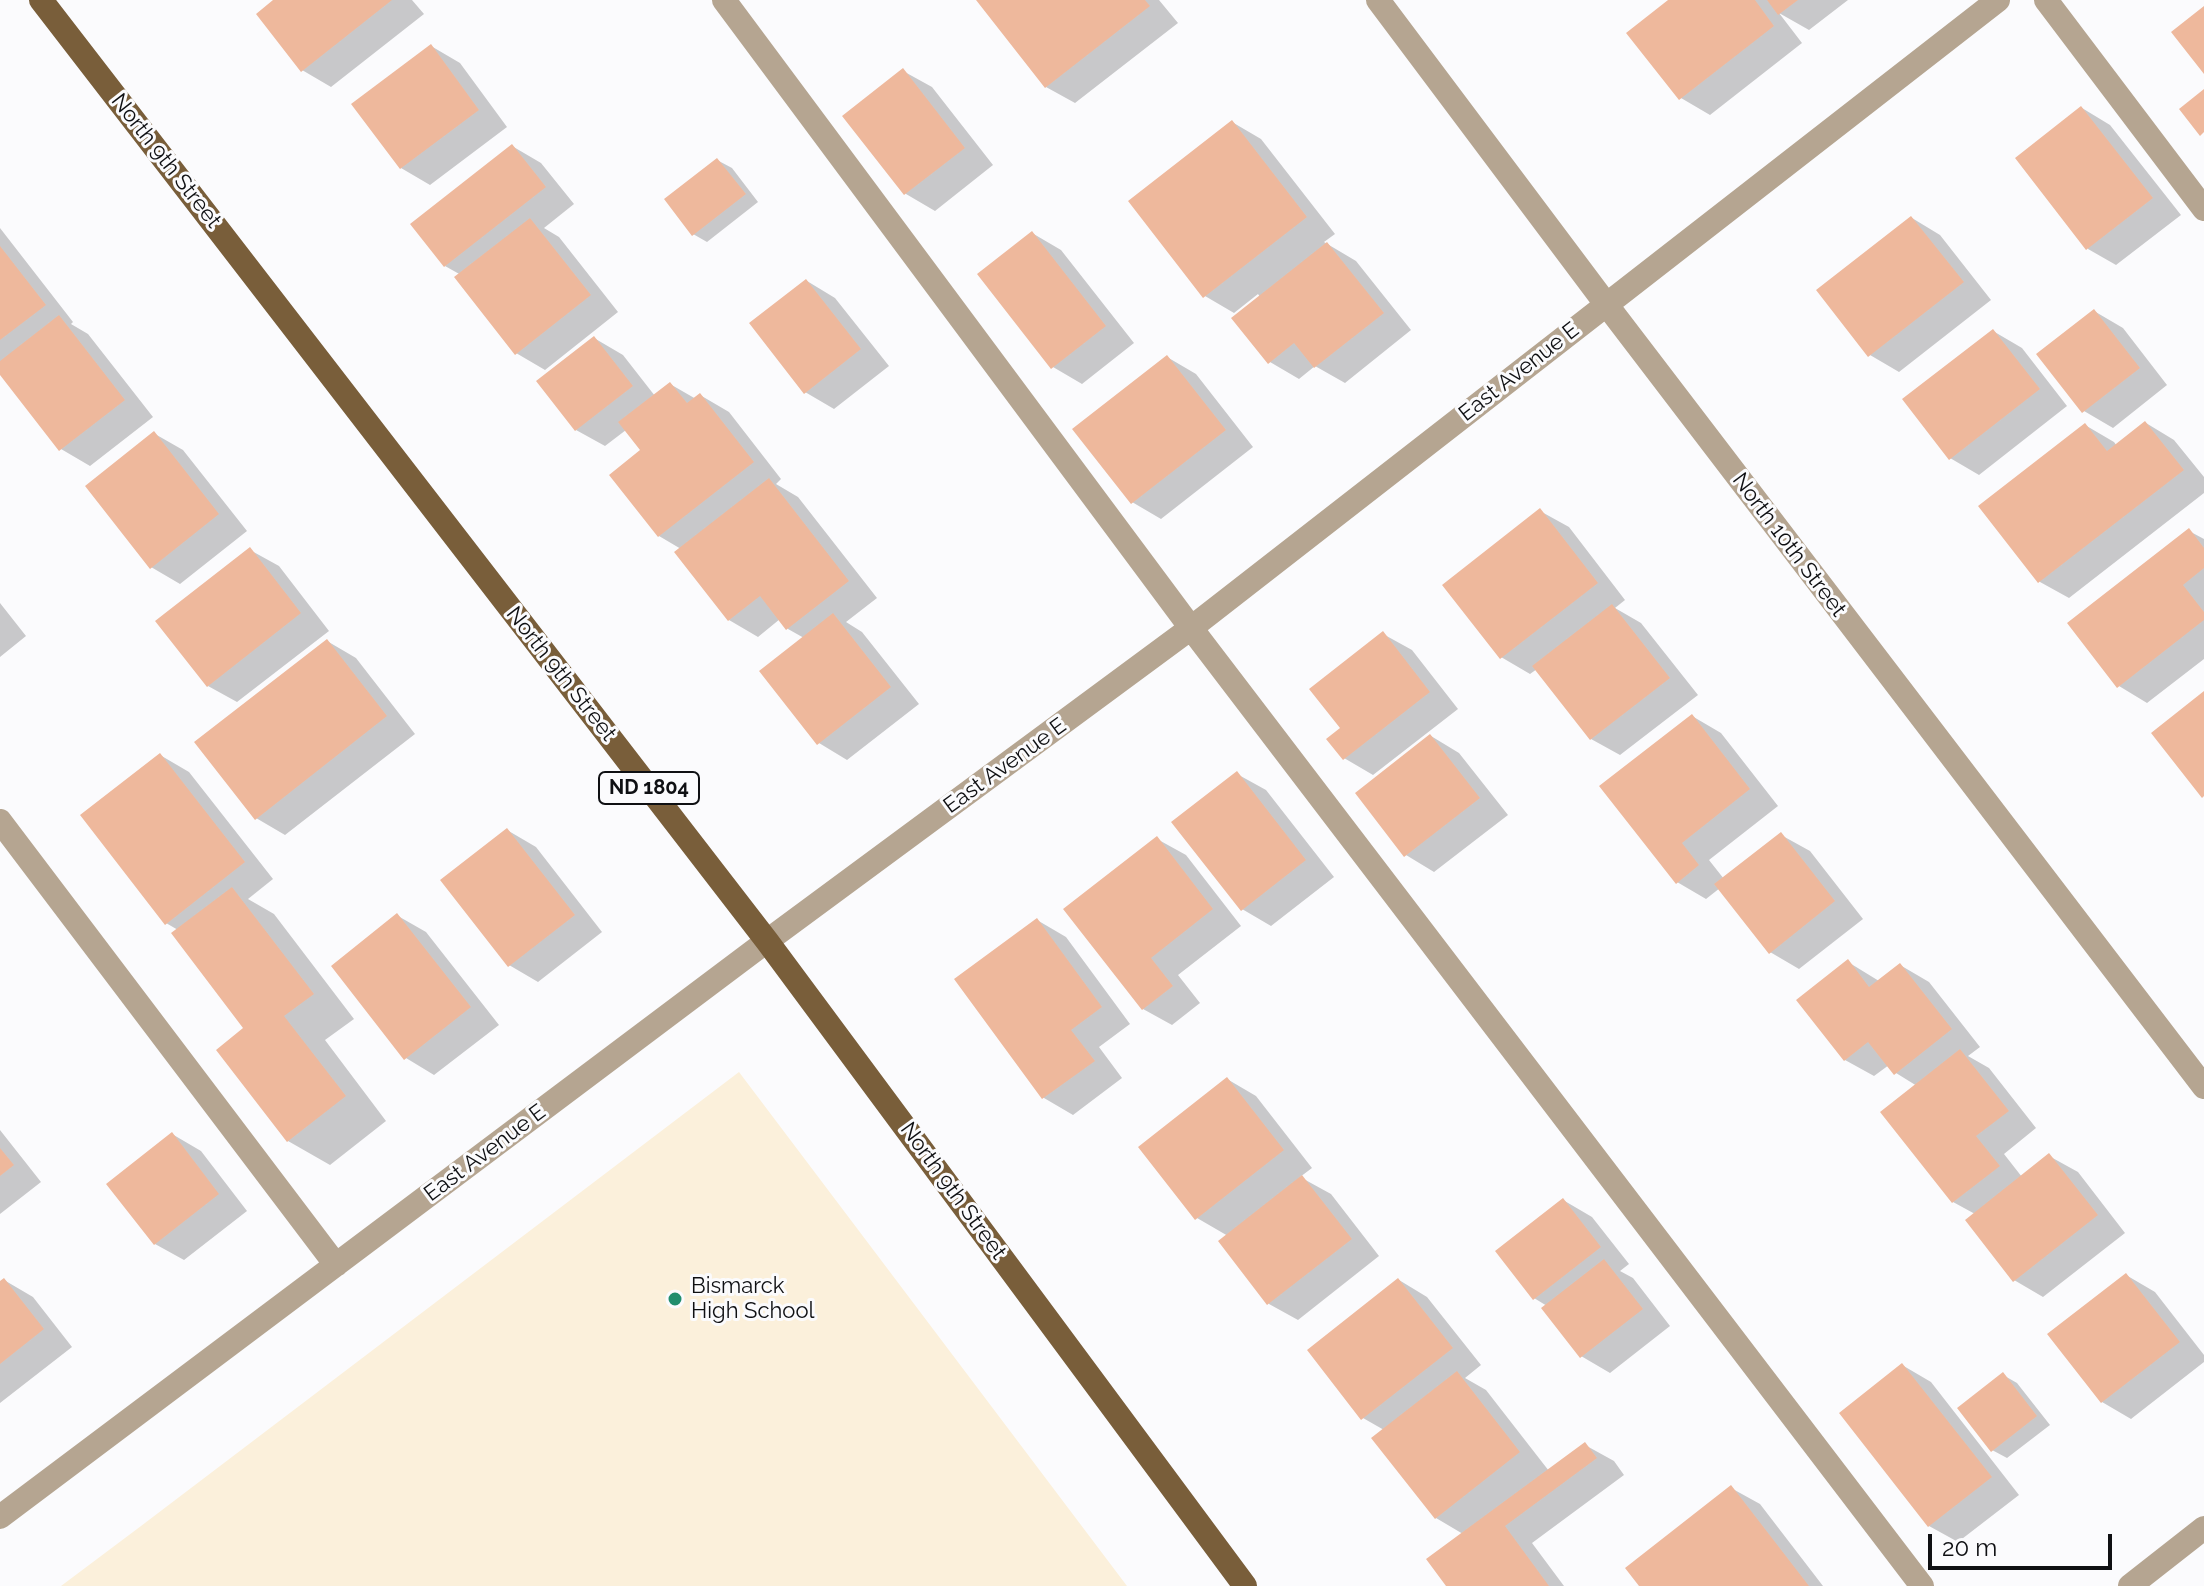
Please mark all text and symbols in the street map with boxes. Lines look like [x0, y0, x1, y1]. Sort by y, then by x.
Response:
street label: North 9th Street [105, 89, 227, 233]
street label: East Avenue E [1454, 317, 1584, 427]
street label: North 10th Street [1726, 468, 1852, 622]
street label: North 9th Street [500, 602, 622, 746]
street label: East Avenue E [939, 713, 1071, 819]
road number: ND 1804 [599, 772, 699, 804]
street label: East Avenue E [419, 1099, 551, 1207]
street label: North 9th Street [894, 1117, 1012, 1265]
place label: Bismarck High School [691, 1273, 814, 1324]
marker: Bismarck High School [666, 1290, 684, 1308]
scale bar [1932, 1518, 2116, 1568]
text: 20 m [1942, 1533, 1997, 1562]

